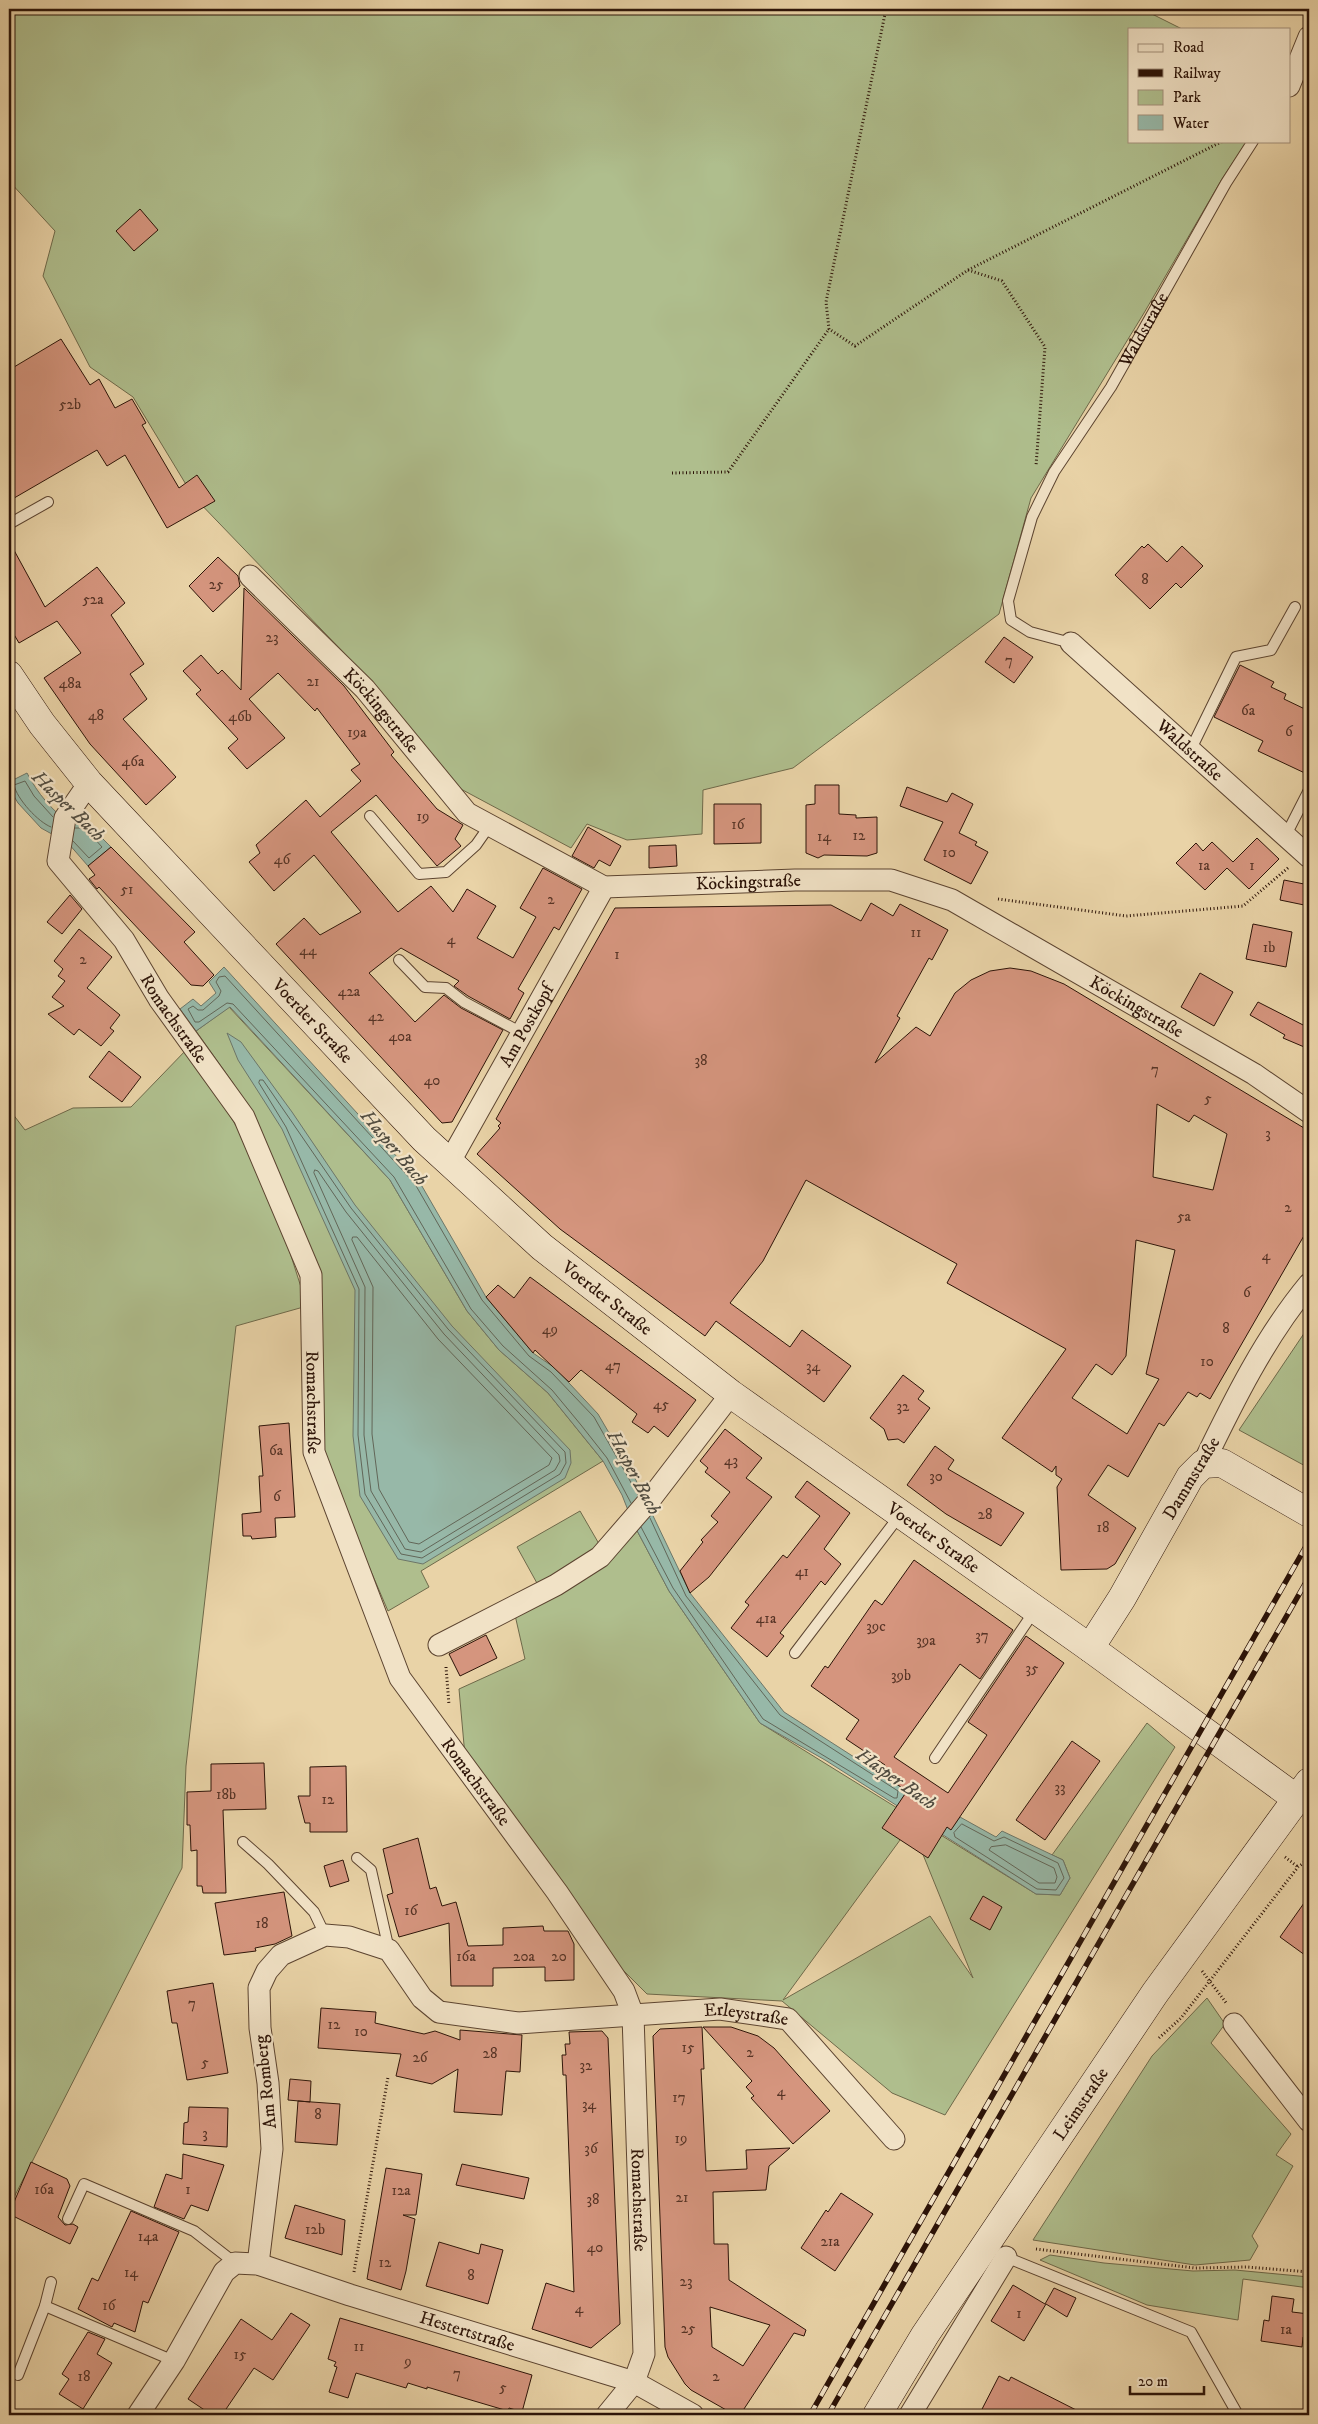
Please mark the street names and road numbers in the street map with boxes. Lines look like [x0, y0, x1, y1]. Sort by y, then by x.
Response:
street label: Waldstraße [1114, 289, 1174, 372]
street label: Köckingstraße [338, 664, 423, 758]
street label: Waldstraße [1151, 714, 1227, 786]
street label: Köckingstraße [695, 870, 801, 896]
street label: Romachstraße [135, 970, 212, 1068]
street label: Köckingstraße [1085, 971, 1187, 1043]
street label: Voerder Straße [266, 974, 357, 1068]
street label: Am Postkopf [495, 977, 561, 1071]
street label: Voerder Straße [556, 1256, 656, 1340]
street label: Romachstraße [300, 1350, 324, 1454]
street label: Dammstraße [1159, 1433, 1225, 1524]
street label: Voerder Straße [882, 1497, 984, 1578]
street label: Romachstraße [436, 1734, 515, 1831]
street label: Erleystraße [703, 1999, 790, 2031]
street label: Am Romberg [250, 2034, 282, 2130]
street label: Leimstraße [1049, 2064, 1114, 2145]
street label: Romachstraße [625, 2148, 651, 2252]
street label: Hestertstraße [417, 2307, 517, 2357]

